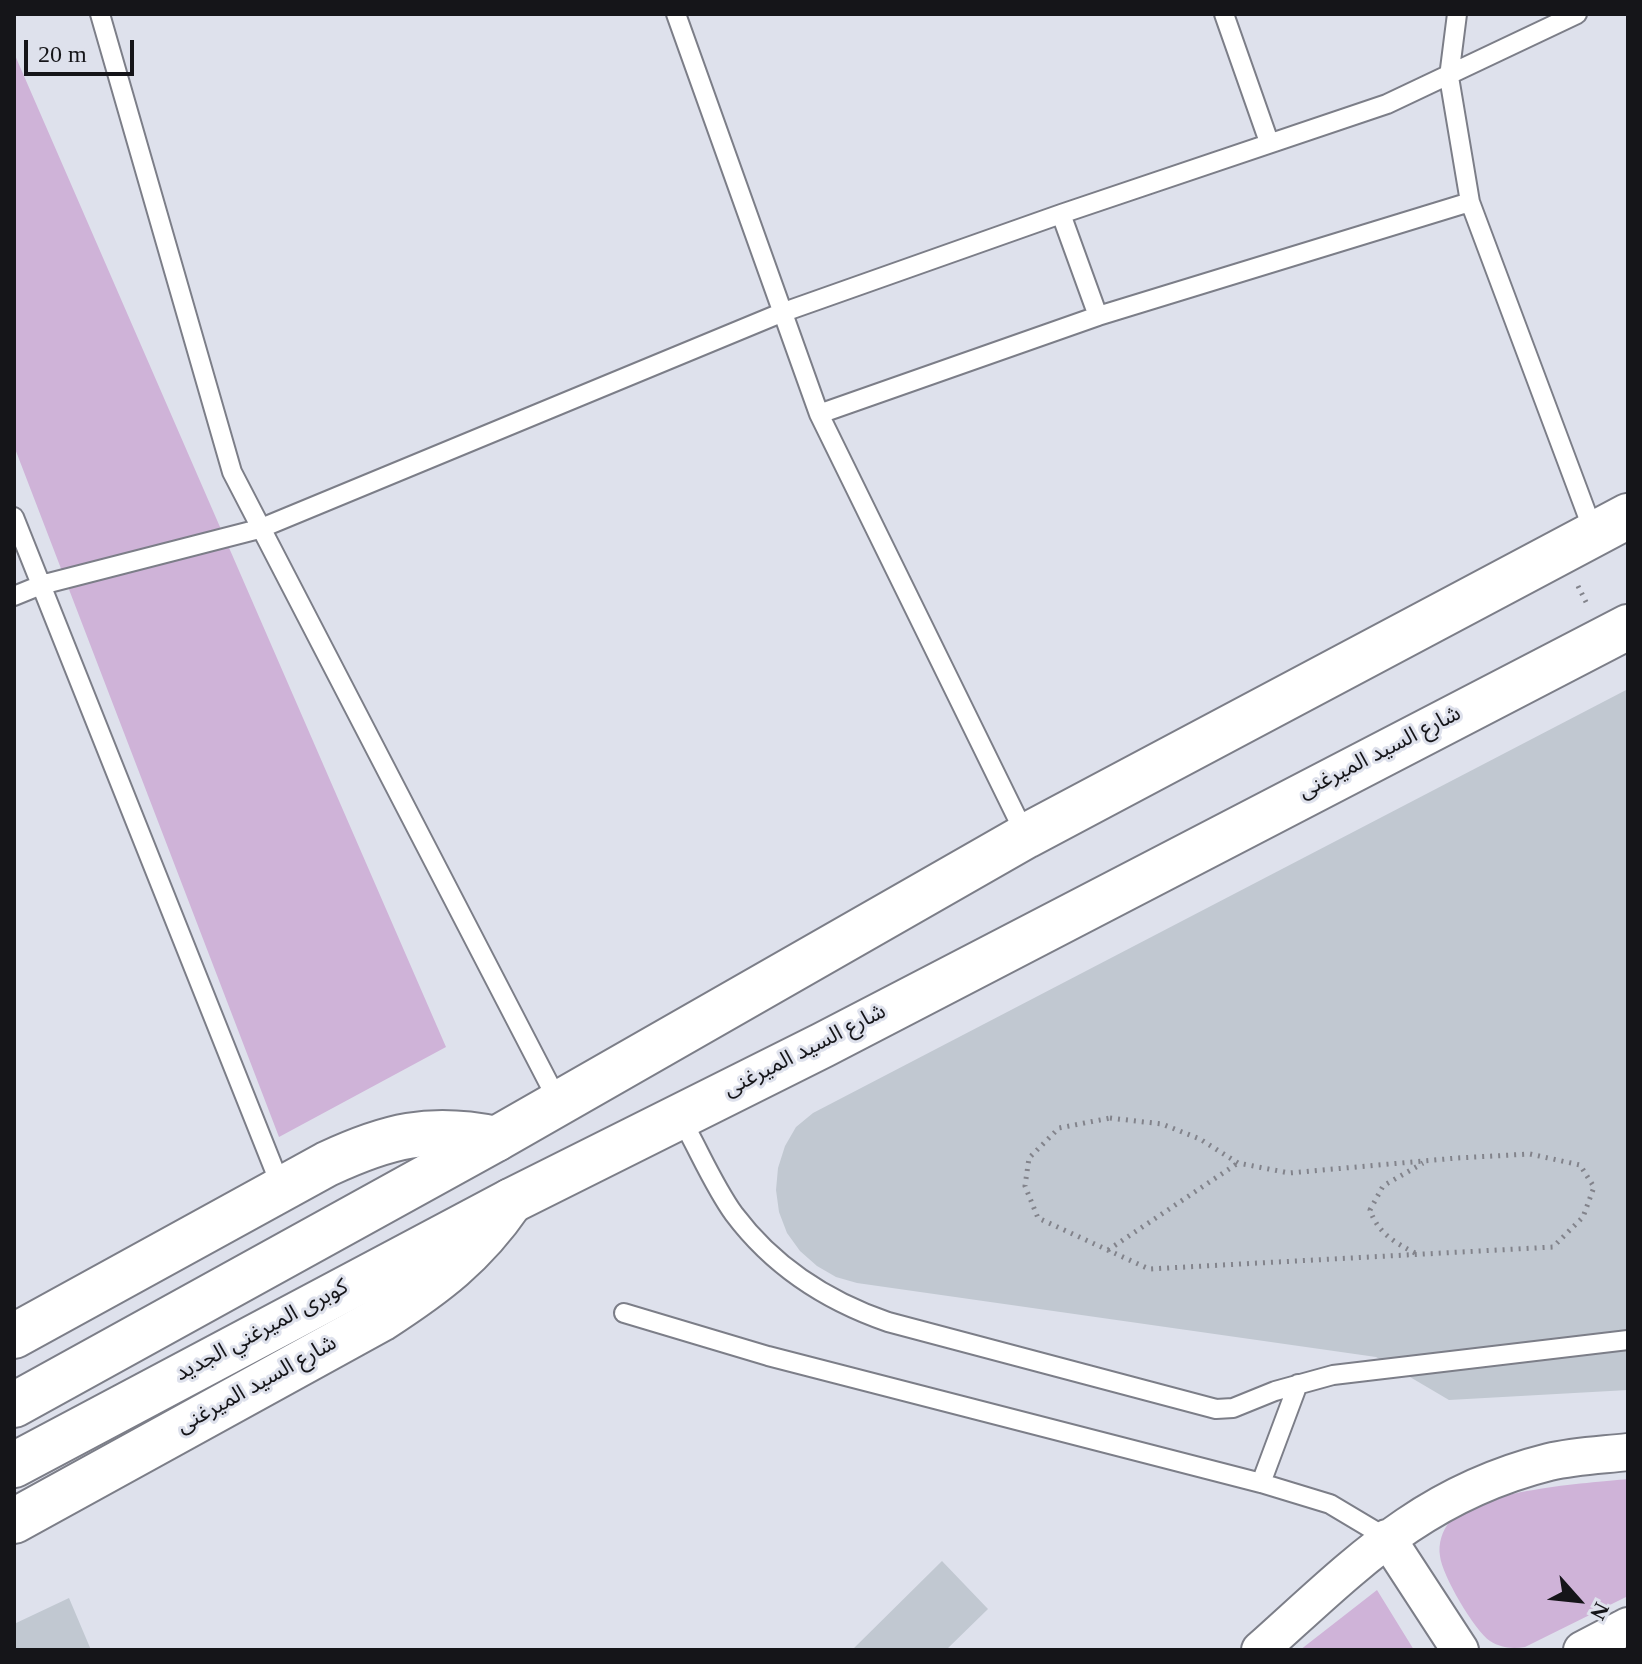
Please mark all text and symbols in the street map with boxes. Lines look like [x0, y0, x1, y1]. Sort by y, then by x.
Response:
scale bar [28, 24, 138, 74]
text: 20 m [38, 41, 87, 67]
street label: شارع السيد الميرغنى [1295, 703, 1467, 807]
street label: شارع السيد الميرغنى [720, 1001, 892, 1105]
street label: كوبرى الميرغني الجديد [172, 1276, 354, 1390]
street label: شارع السيد الميرغنى [173, 1332, 343, 1442]
north arrow [1538, 1560, 1618, 1640]
text: N [1585, 1598, 1615, 1624]

